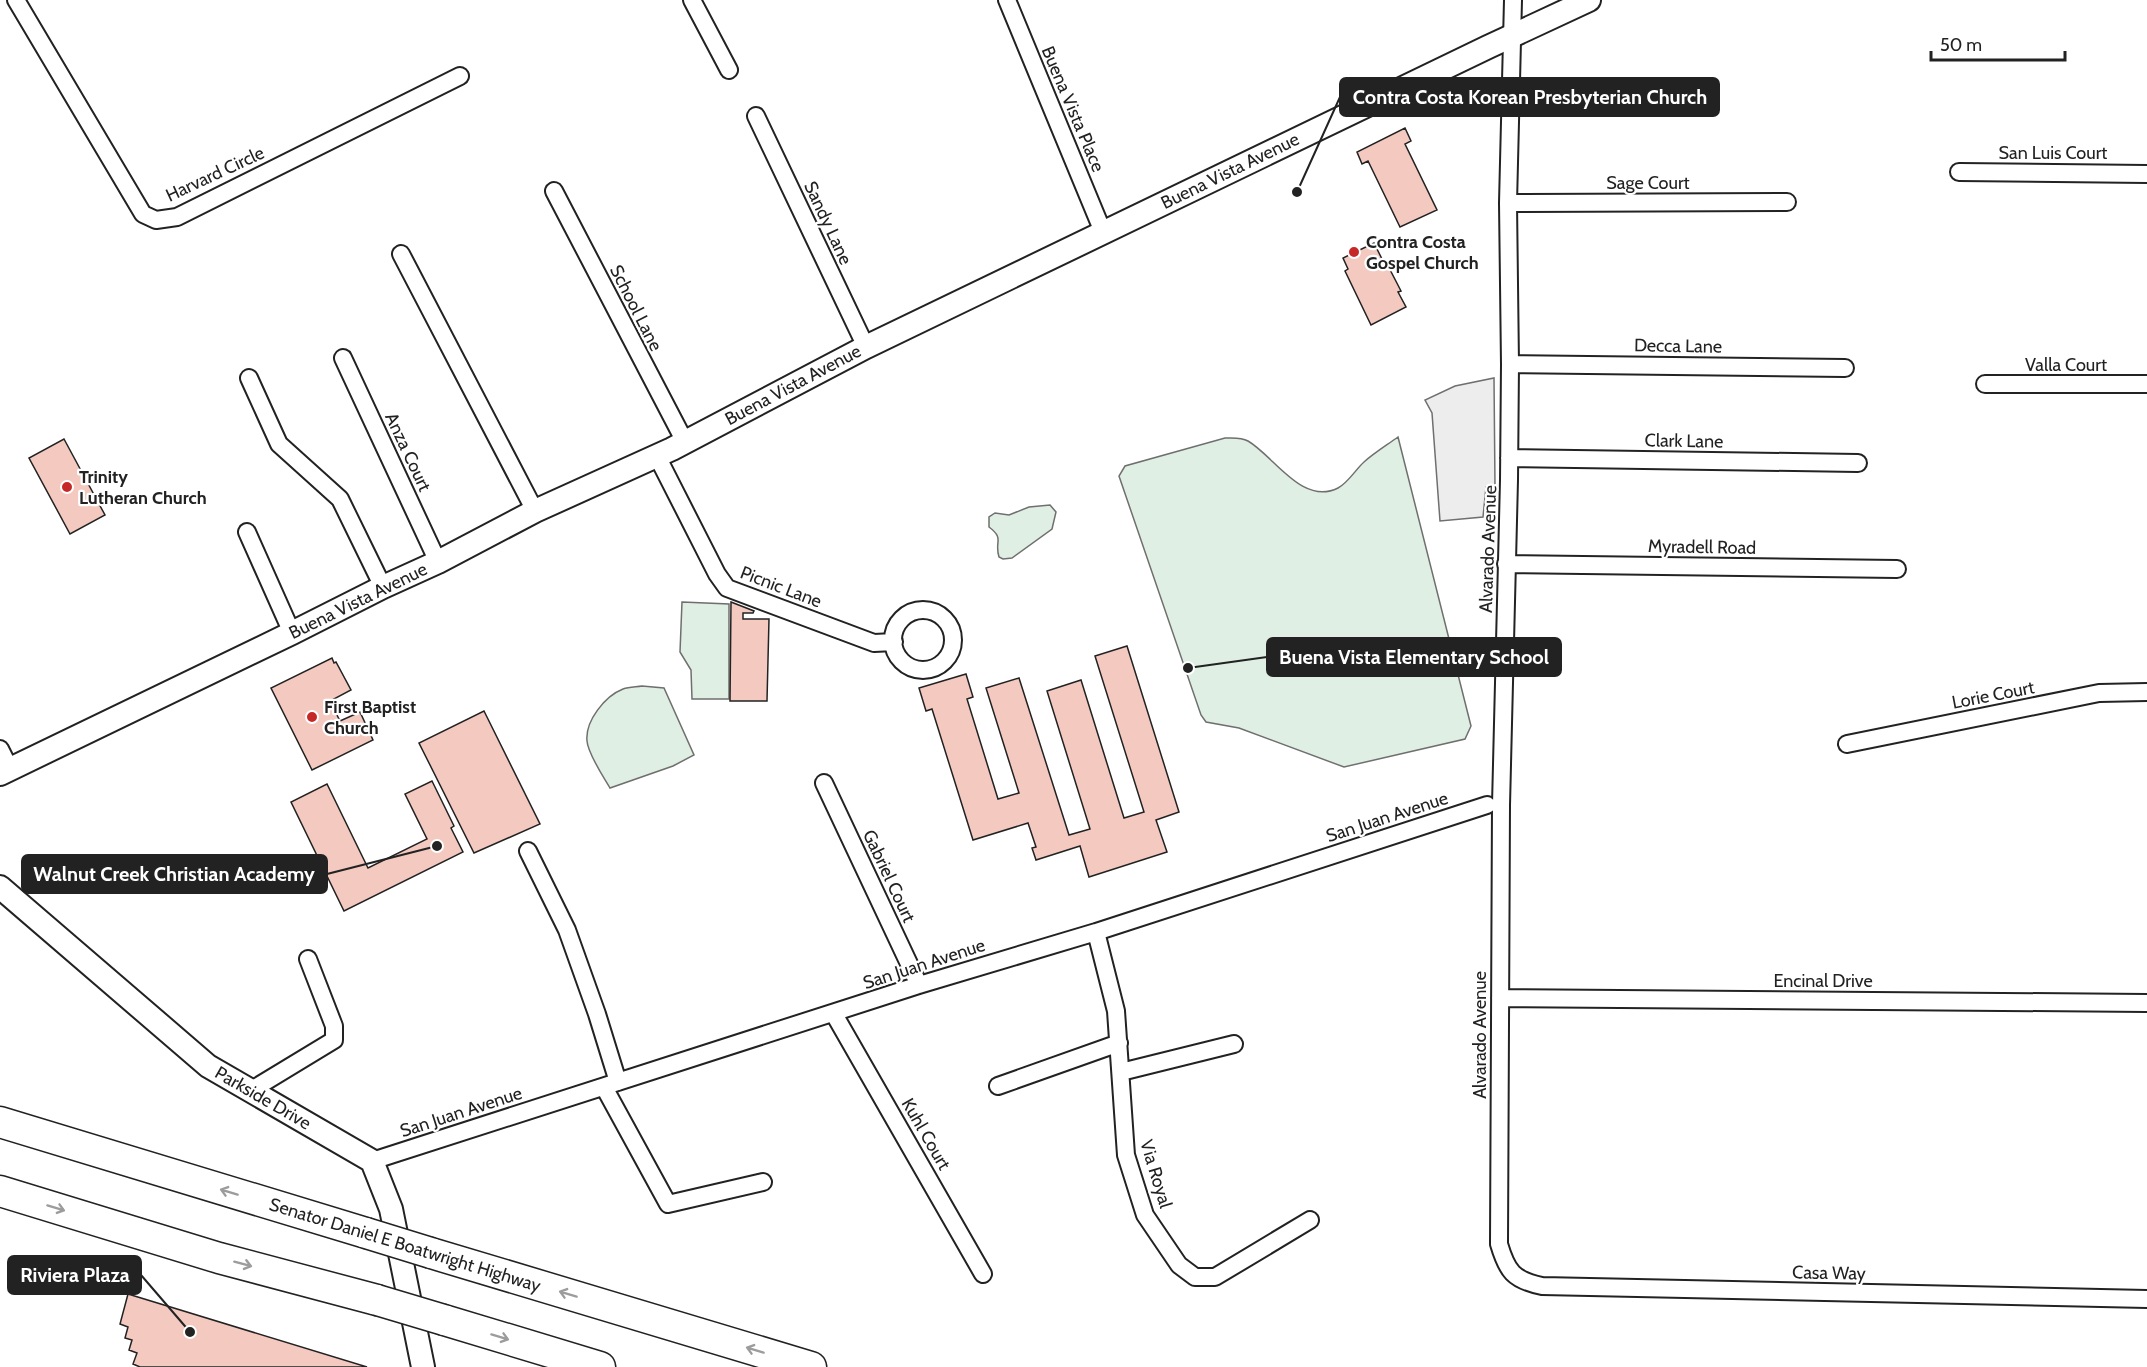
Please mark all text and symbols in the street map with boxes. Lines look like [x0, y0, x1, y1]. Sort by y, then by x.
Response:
scale bar [1931, 24, 2064, 62]
text: 50 m [1940, 34, 1982, 56]
street label: Buena Vista Place [1037, 43, 1109, 175]
callout: Contra Costa Korean Presbyterian Church [1340, 78, 1719, 116]
text: Contra Costa Korean Presbyterian Church [1353, 85, 1707, 109]
street label: Buena Vista Avenue [1157, 128, 1303, 214]
street label: Harvard Circle [162, 142, 268, 206]
street label: San Luis Court [1999, 142, 2107, 164]
street label: Sage Court [1606, 172, 1690, 194]
street label: Sandy Lane [799, 178, 857, 268]
place label: Contra Costa Gospel Church [1366, 231, 1479, 274]
marker: Contra Costa Gospel Church [1347, 245, 1361, 259]
street label: School Lane [605, 261, 667, 355]
street label: Decca Lane [1634, 334, 1722, 358]
street label: Buena Vista Avenue [721, 340, 865, 430]
street label: Valla Court [2025, 354, 2107, 376]
street label: Anza Court [380, 409, 436, 495]
street label: Clark Lane [1644, 429, 1724, 453]
place label: Trinity Lutheran Church [79, 466, 207, 509]
marker: Trinity Lutheran Church [60, 480, 74, 494]
street label: Alvarado Avenue [1475, 485, 1501, 613]
street label: Myradell Road [1648, 535, 1756, 559]
street label: Buena Vista Avenue [285, 558, 431, 644]
street label: Picnic Lane [737, 561, 825, 613]
callout: Buena Vista Elementary School [1267, 638, 1561, 676]
text: Buena Vista Elementary School [1279, 645, 1549, 669]
street label: Lorie Court [1950, 676, 2036, 714]
place label: First Baptist Church [324, 696, 416, 739]
marker: First Baptist Church [305, 710, 319, 724]
street label: San Juan Avenue [1323, 787, 1451, 847]
street label: Gabriel Court [858, 826, 920, 926]
callout: Walnut Creek Christian Academy [22, 855, 327, 893]
text: Walnut Creek Christian Academy [33, 862, 315, 886]
street label: San Juan Avenue [860, 934, 988, 994]
street label: Encinal Drive [1773, 970, 1873, 992]
street label: Alvarado Avenue [1469, 971, 1491, 1099]
street label: Parkside Drive [211, 1062, 315, 1134]
street label: San Juan Avenue [397, 1082, 525, 1142]
street label: Kuhl Court [897, 1094, 955, 1174]
street label: Via Royal [1135, 1137, 1177, 1212]
one-way arrow [220, 1186, 239, 1197]
street label: Senator Daniel E Boatwright Highway [267, 1193, 543, 1297]
one-way arrow [46, 1203, 65, 1214]
callout: Riviera Plaza [8, 1256, 141, 1294]
one-way arrow [233, 1259, 252, 1270]
street label: Casa Way [1792, 1261, 1866, 1285]
text: Riviera Plaza [20, 1263, 130, 1287]
one-way arrow [559, 1288, 578, 1299]
one-way arrow [490, 1332, 509, 1343]
one-way arrow [746, 1344, 765, 1355]

